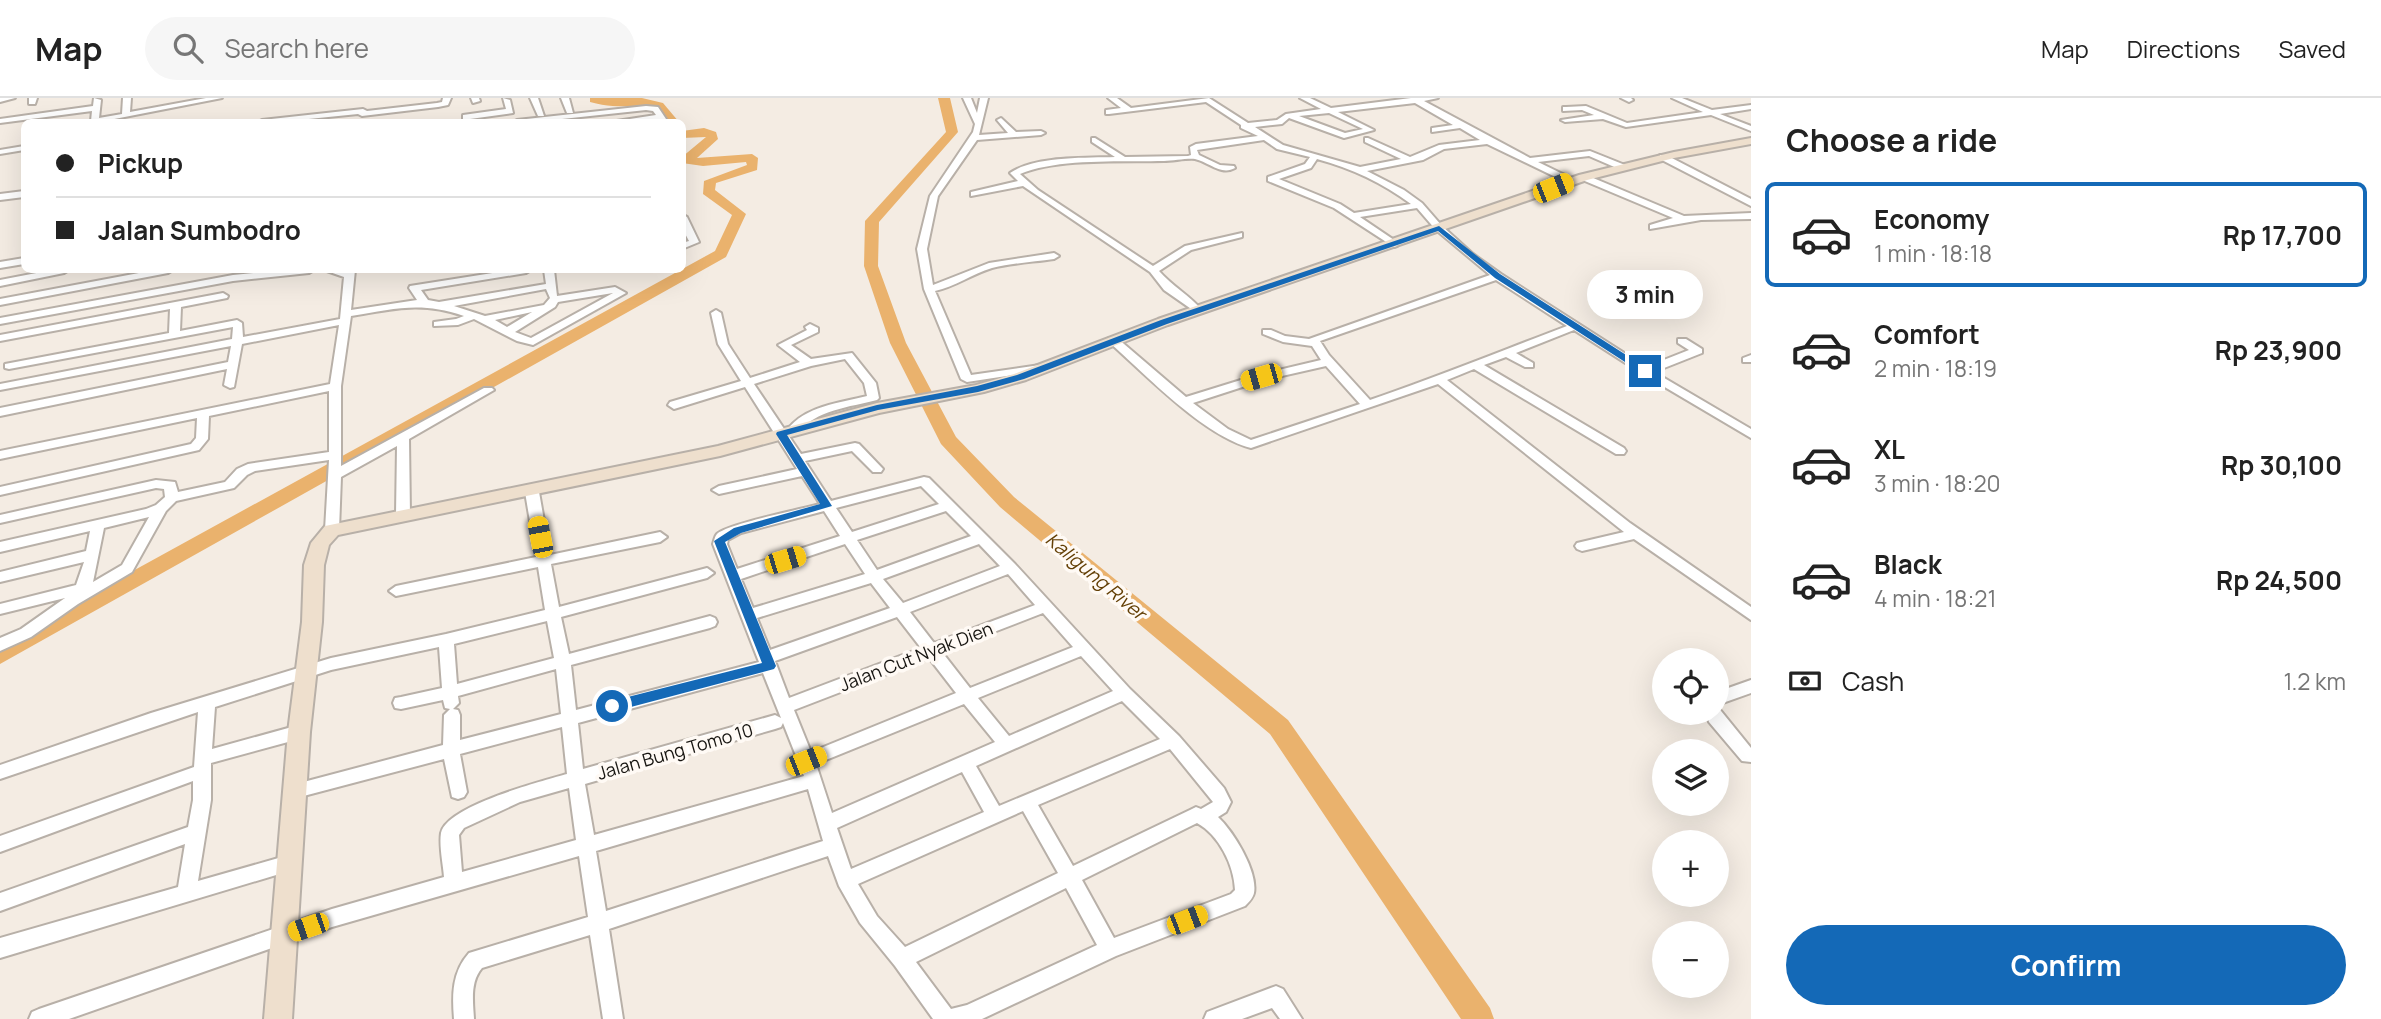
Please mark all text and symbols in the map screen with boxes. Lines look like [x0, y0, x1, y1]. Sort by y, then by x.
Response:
search box [145, 17, 635, 80]
text: Map [35, 26, 103, 71]
icon: search [169, 29, 207, 67]
text: Search here [225, 30, 369, 66]
text: Map [2041, 32, 2089, 65]
text: Directions [2127, 32, 2240, 65]
text: Saved [2278, 32, 2346, 65]
text: Choose a ride [1786, 118, 1997, 162]
text: Pickup [98, 145, 183, 181]
car [1530, 170, 1577, 206]
text: Economy [1874, 201, 1989, 237]
icon: car [1790, 203, 1853, 266]
text: Jalan Sumbodro [98, 212, 301, 248]
text: Rp 17,700 [2223, 217, 2342, 253]
text: 1 min · 18:18 [1874, 237, 1992, 269]
callout: 3 min [1587, 270, 1703, 318]
text: 3 min [1615, 278, 1675, 310]
text: Comfort [1874, 316, 1980, 352]
icon: car [1790, 318, 1853, 381]
text: Rp 23,900 [2215, 332, 2342, 368]
text: 2 min · 18:19 [1874, 352, 1997, 384]
route end [1629, 355, 1661, 387]
car [1238, 361, 1285, 393]
text: XL [1874, 431, 1905, 467]
icon: car [1790, 433, 1853, 496]
text: Rp 30,100 [2221, 447, 2342, 483]
text: 3 min · 18:20 [1874, 467, 2001, 499]
car [526, 514, 555, 560]
water label: Kaligung River [1040, 526, 1153, 627]
car [762, 544, 809, 576]
text: Black [1874, 546, 1942, 582]
icon: car [1790, 548, 1853, 611]
text: Rp 24,500 [2216, 562, 2342, 598]
text: 4 min · 18:21 [1874, 582, 1996, 614]
street label: Jalan Cut Nyak Dien [836, 616, 996, 696]
map controls [1652, 648, 1729, 998]
button: locate [1652, 648, 1729, 725]
icon: cash [1786, 662, 1824, 700]
text: Cash [1842, 663, 1904, 699]
text: 1.2 km [2283, 665, 2346, 697]
route start [596, 690, 628, 722]
street label: Jalan Bung Tomo 10 [594, 717, 756, 785]
button: layers [1652, 739, 1729, 816]
car [783, 743, 830, 779]
button: + [1652, 830, 1729, 907]
car [1164, 903, 1211, 937]
car [285, 910, 332, 944]
button: − [1652, 921, 1729, 998]
button: Confirm [1786, 925, 2346, 1005]

